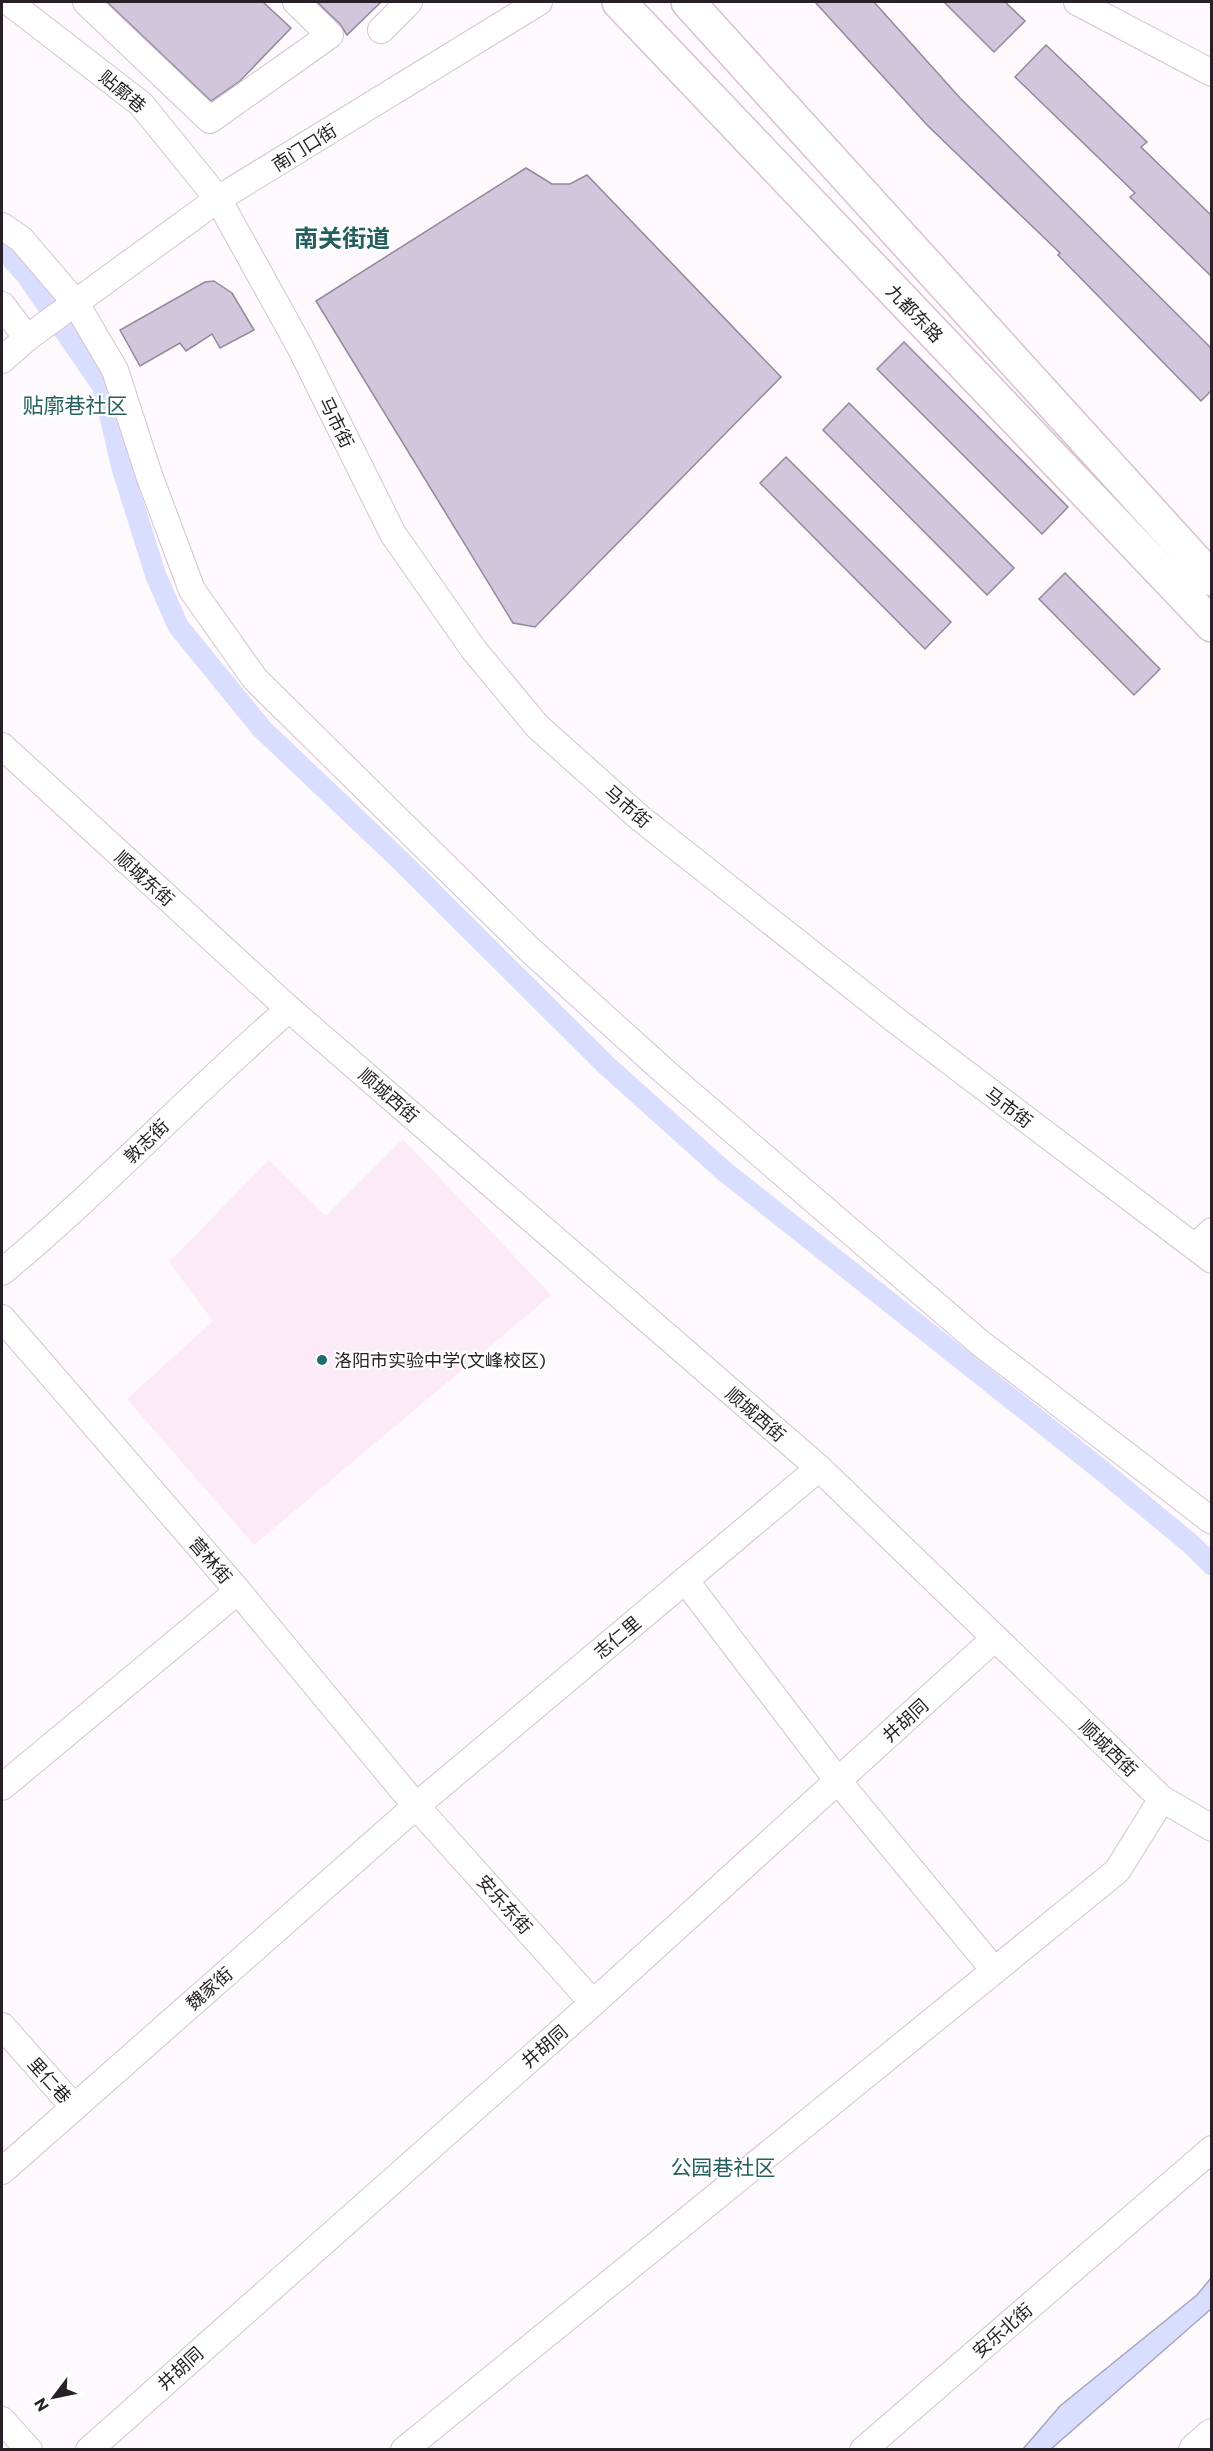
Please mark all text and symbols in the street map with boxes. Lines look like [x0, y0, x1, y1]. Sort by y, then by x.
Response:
street label: 贴廓巷 [95, 65, 151, 117]
street label: 南门口街 [268, 119, 340, 175]
district label: 南关街道 [294, 223, 390, 252]
street label: 九都东路 [882, 279, 948, 347]
district label: 贴廓巷社区 [23, 392, 128, 417]
street label: 马市街 [315, 393, 359, 451]
street label: 马市街 [600, 780, 656, 832]
street label: 顺城东街 [111, 846, 179, 910]
street label: 顺城西街 [355, 1063, 423, 1127]
street label: 马市街 [981, 1082, 1037, 1132]
street label: 敦志街 [119, 1114, 173, 1168]
place label: 洛阳市实验中学(文峰校区) [334, 1349, 546, 1371]
marker: 洛阳市实验中学(文峰校区) [315, 1353, 329, 1367]
street label: 顺城西街 [722, 1382, 790, 1446]
street label: 营林街 [185, 1532, 237, 1588]
street label: 志仁里 [589, 1611, 645, 1663]
street label: 井胡同 [878, 1694, 932, 1746]
street label: 顺城西街 [1075, 1715, 1143, 1781]
street label: 安乐东街 [473, 1870, 537, 1938]
street label: 魏家街 [181, 1962, 237, 2014]
street label: 井胡同 [516, 2020, 572, 2072]
street label: 里仁巷 [24, 2053, 76, 2107]
district label: 公园巷社区 [671, 2154, 776, 2179]
street label: 安乐北街 [968, 2298, 1036, 2362]
street label: 井胡同 [153, 2342, 207, 2394]
north arrow [24, 2367, 84, 2427]
text: N [30, 2395, 52, 2415]

